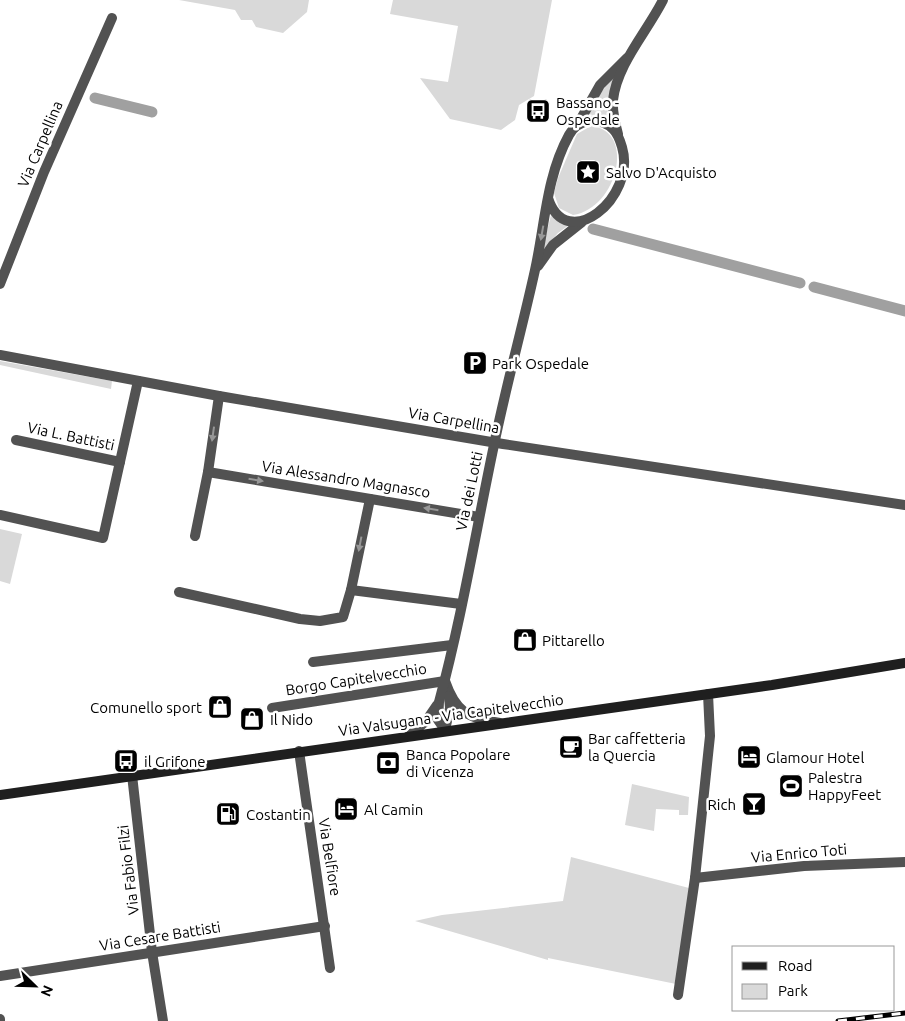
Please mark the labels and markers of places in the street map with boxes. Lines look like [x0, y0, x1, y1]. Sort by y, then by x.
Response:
place label: Bassano - Ospedale [556, 94, 620, 128]
bus stop icon: Bassano - Ospedale [525, 98, 551, 124]
place icon: Salvo D'Acquisto [575, 159, 601, 185]
place label: Salvo D'Acquisto [606, 164, 717, 181]
parking icon: Park Ospedale [462, 350, 488, 376]
place label: Park Ospedale [492, 355, 589, 372]
shop icon: Pittarello [512, 627, 538, 653]
place label: Pittarello [542, 632, 605, 649]
shop icon: Comunello sport [207, 694, 233, 720]
place label: Comunello sport [90, 699, 202, 716]
shop icon: Il Nido [239, 706, 265, 732]
place label: Il Nido [270, 711, 313, 728]
place label: Bar caffetteria la Quercia [588, 730, 686, 764]
cafe icon: Bar caffetteria la Quercia [558, 734, 584, 760]
hotel icon: Glamour Hotel [736, 744, 762, 770]
place label: Banca Popolare di Vicenza [406, 746, 511, 780]
bus stop icon: il Grifone [113, 748, 139, 774]
place label: Glamour Hotel [766, 749, 864, 766]
bank icon: Banca Popolare di Vicenza [375, 750, 401, 776]
place label: il Grifone [144, 753, 206, 770]
place label: Palestra HappyFeet [808, 769, 881, 803]
sports icon: Palestra HappyFeet [778, 773, 804, 799]
bar icon: Rich [741, 791, 767, 817]
hotel icon: Al Camin [333, 796, 359, 822]
place label: Rich [707, 796, 736, 813]
fuel station icon: Costantin [215, 801, 241, 827]
place label: Al Camin [364, 801, 423, 818]
place label: Costantin [246, 806, 311, 823]

